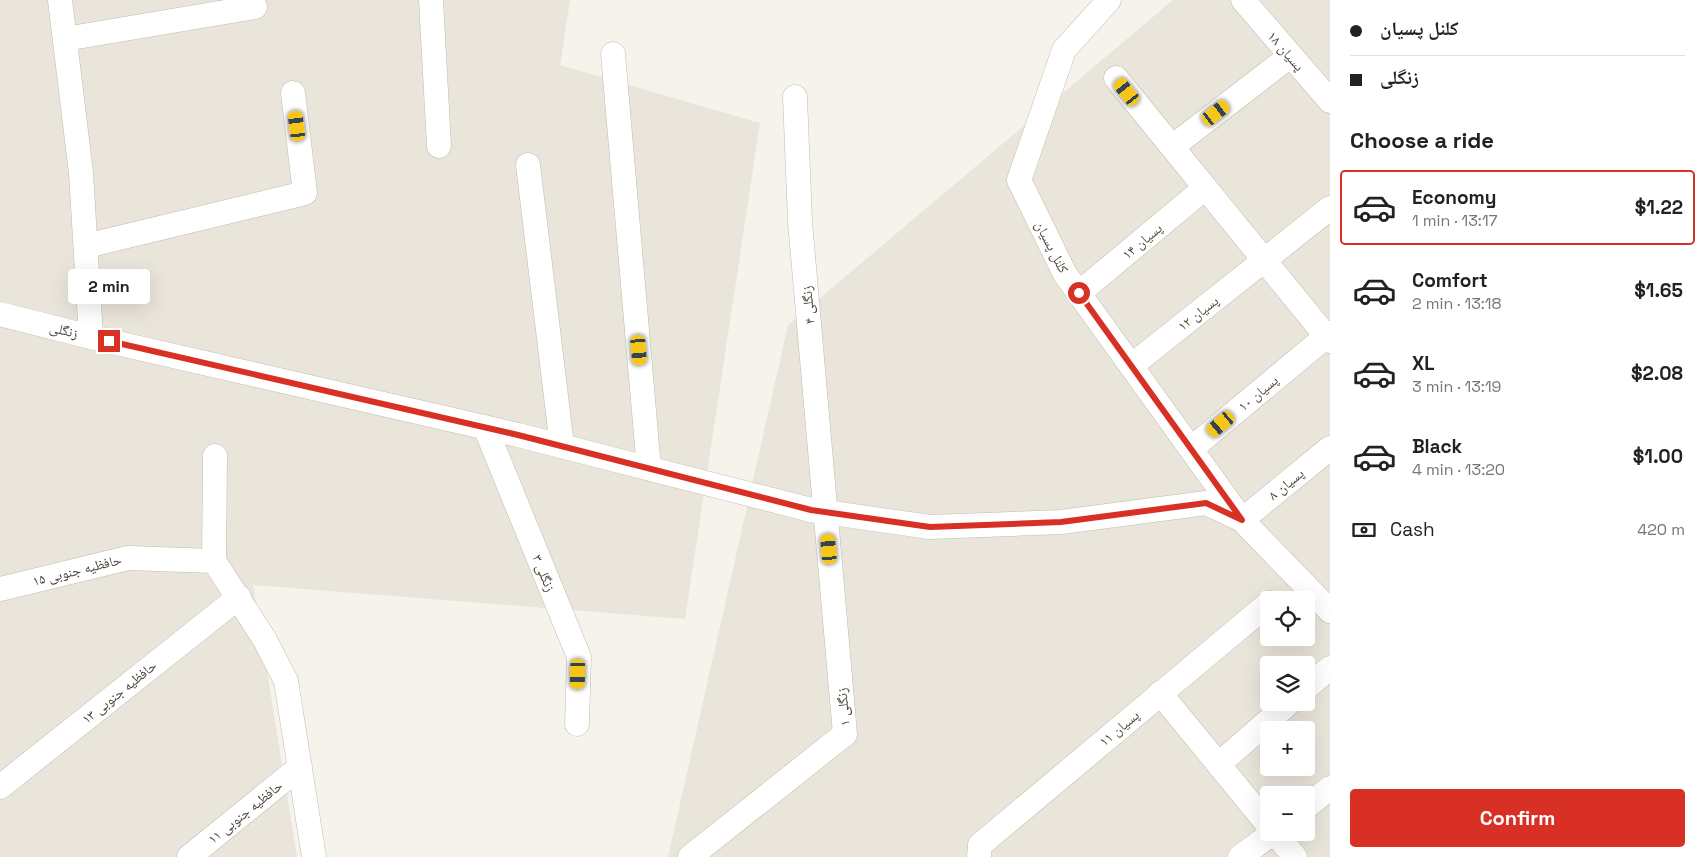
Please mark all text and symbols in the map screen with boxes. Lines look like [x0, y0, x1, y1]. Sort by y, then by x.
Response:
text: کلنل پسیان [1380, 16, 1459, 41]
street label: پسیان ۱۸ [1264, 27, 1308, 75]
text: زنگلی [1380, 65, 1419, 90]
car [1111, 76, 1142, 108]
car [1199, 98, 1232, 128]
car [287, 110, 306, 142]
text: Choose a ride [1350, 126, 1494, 154]
icon: car [1352, 185, 1397, 230]
text: Economy [1412, 185, 1496, 210]
text: $1.22 [1635, 195, 1683, 220]
text: 1 min · 13:17 [1412, 210, 1498, 231]
street label: کلنل پسیان [1031, 218, 1073, 276]
street label: پسیان ۱۴ [1118, 219, 1166, 263]
callout: 2 min [68, 268, 150, 304]
icon: car [1352, 268, 1397, 313]
text: Comfort [1412, 268, 1488, 293]
text: 2 min [88, 276, 130, 297]
text: $1.65 [1634, 278, 1683, 303]
route start [1068, 282, 1090, 304]
street label: زنگلی ۴ [797, 285, 819, 325]
street label: پسیان ۱۲ [1174, 291, 1222, 335]
text: 2 min · 13:18 [1412, 293, 1502, 314]
street label: زنگلی [48, 318, 80, 342]
route end [98, 330, 120, 352]
car [630, 334, 647, 366]
icon: car [1352, 351, 1397, 396]
text: XL [1412, 351, 1435, 376]
text: $2.08 [1631, 361, 1683, 386]
street label: پسیان ۱۰ [1234, 371, 1282, 415]
text: 3 min · 13:19 [1412, 376, 1501, 397]
car [1204, 409, 1237, 439]
icon: car [1352, 434, 1397, 479]
text: Black [1412, 434, 1462, 459]
text: $1.00 [1633, 444, 1683, 469]
text: 4 min · 13:20 [1412, 459, 1505, 480]
street label: پسیان ۸ [1264, 464, 1308, 504]
icon: cash [1350, 516, 1378, 544]
text: Cash [1390, 517, 1435, 542]
text: 420 m [1637, 519, 1685, 540]
car [820, 533, 837, 565]
street label: حافظیه جنوبی ۱۵ [31, 550, 124, 590]
street label: زنگلی ۳ [528, 552, 560, 594]
map controls [1260, 591, 1315, 841]
button: locate [1260, 591, 1315, 646]
street label: حافظیه جنوبی ۱۳ [78, 656, 160, 728]
button: layers [1260, 656, 1315, 711]
car [570, 659, 585, 689]
street label: زنگلی ۱ [832, 687, 854, 727]
street label: پسیان ۱۱ [1095, 706, 1143, 750]
button: + [1260, 721, 1315, 776]
street label: حافظیه جنوبی ۱۱ [204, 776, 286, 848]
button: − [1260, 786, 1315, 841]
button: Confirm [1350, 789, 1685, 847]

